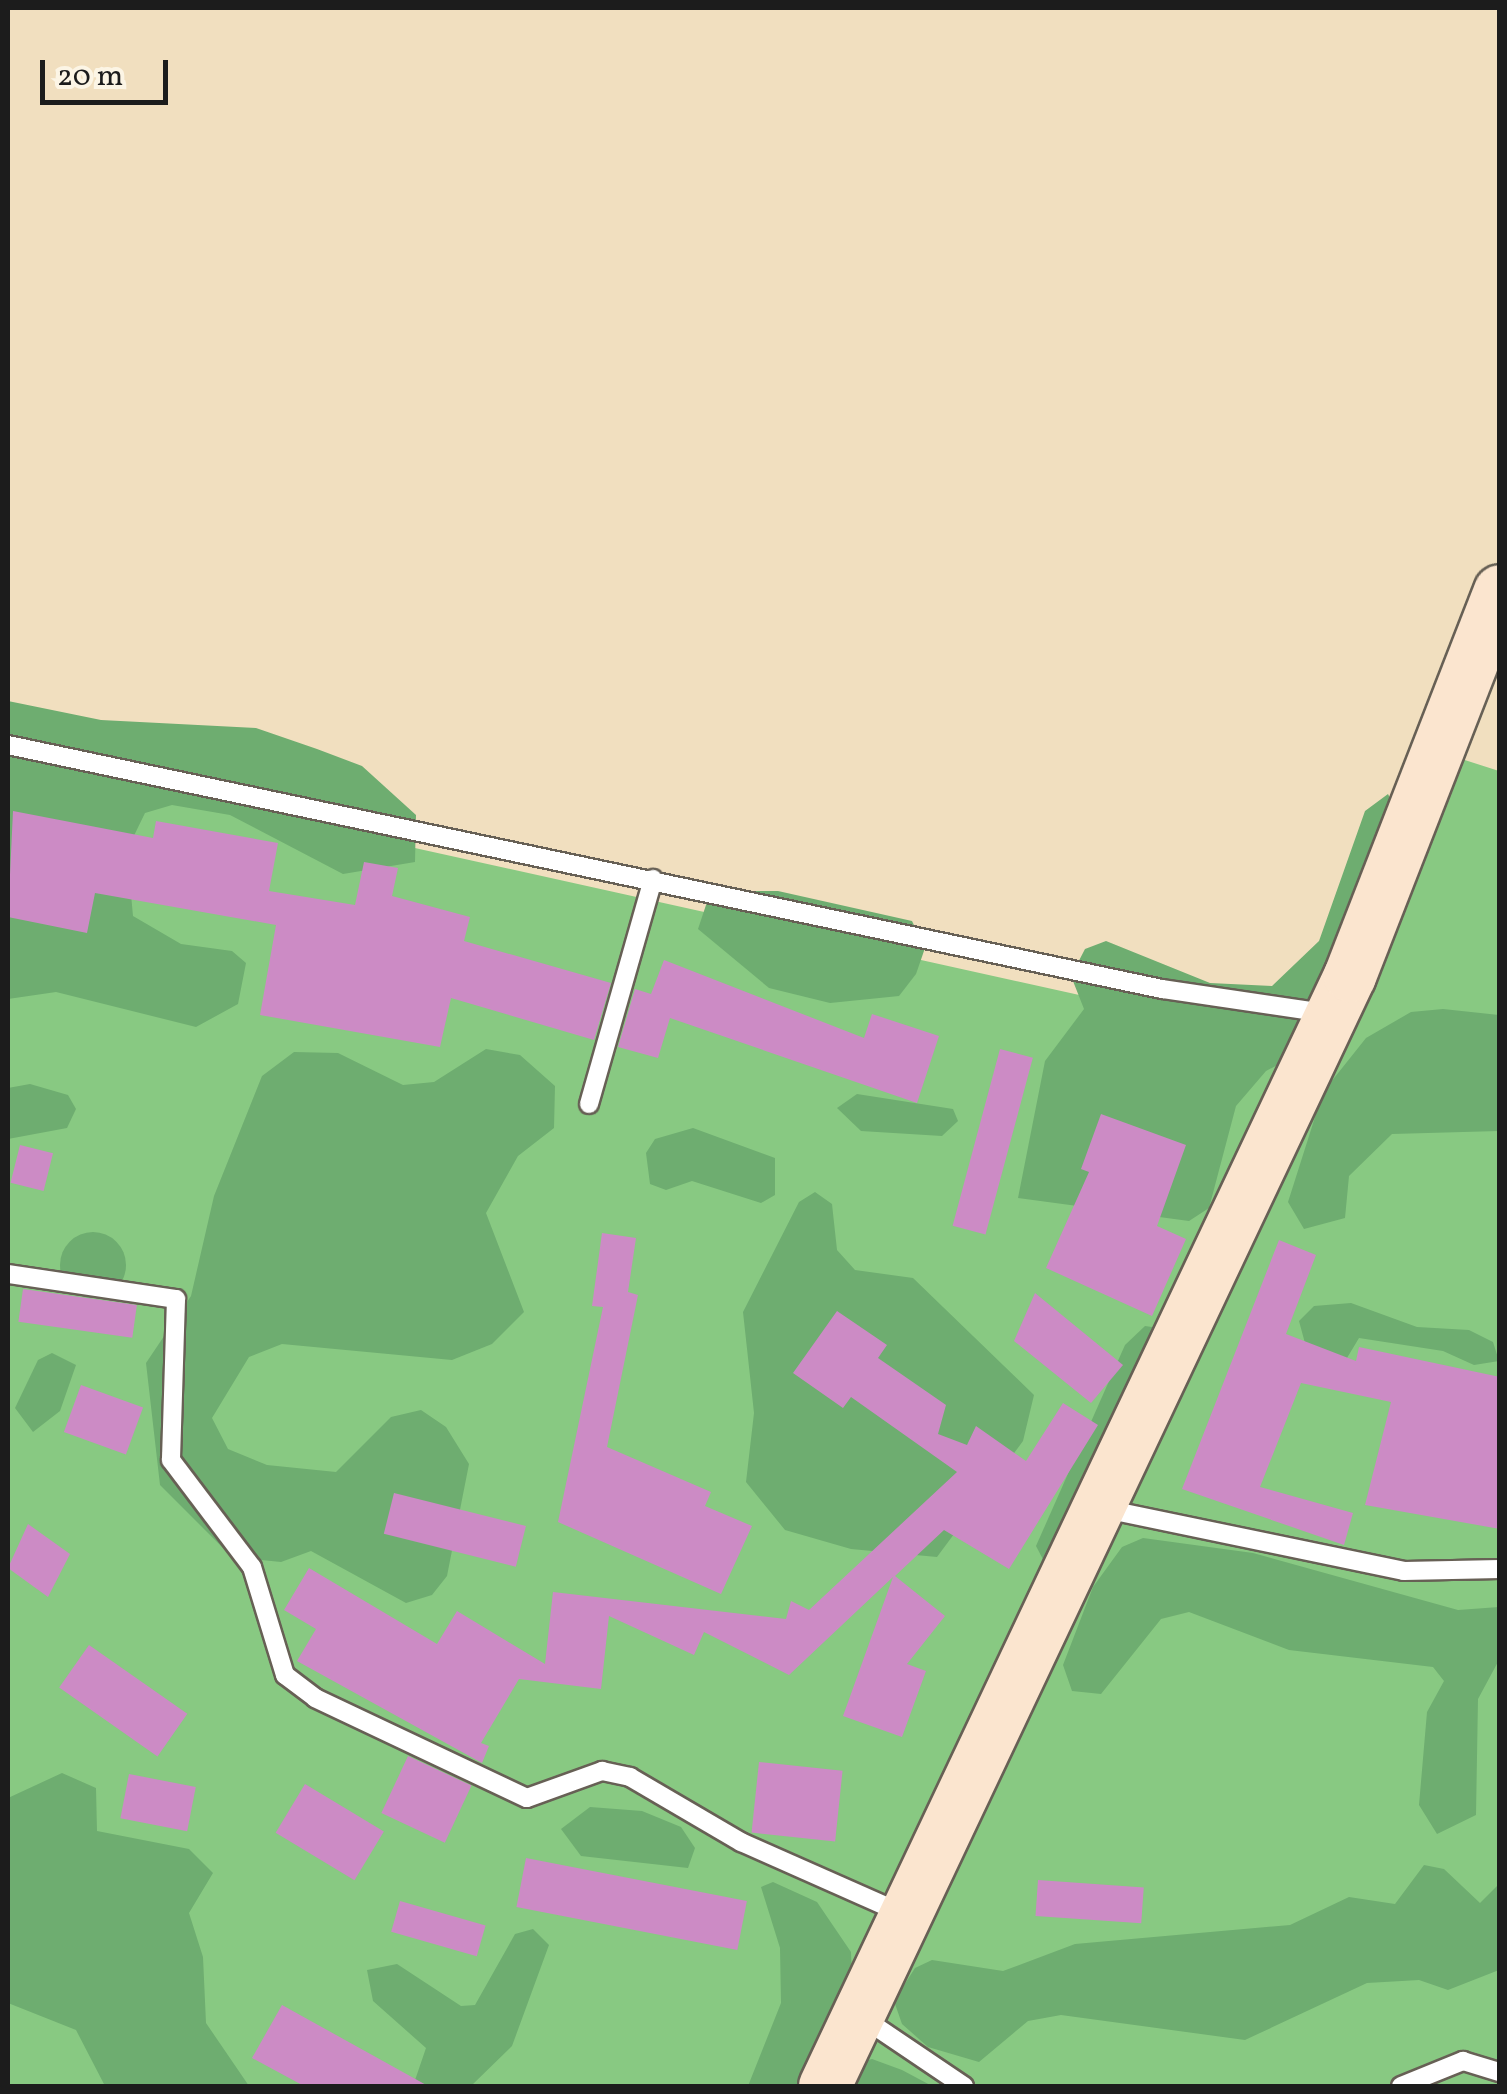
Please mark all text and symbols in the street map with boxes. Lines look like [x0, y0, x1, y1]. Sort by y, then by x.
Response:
scale bar [45, 40, 172, 102]
text: 20 m [57, 56, 123, 98]

